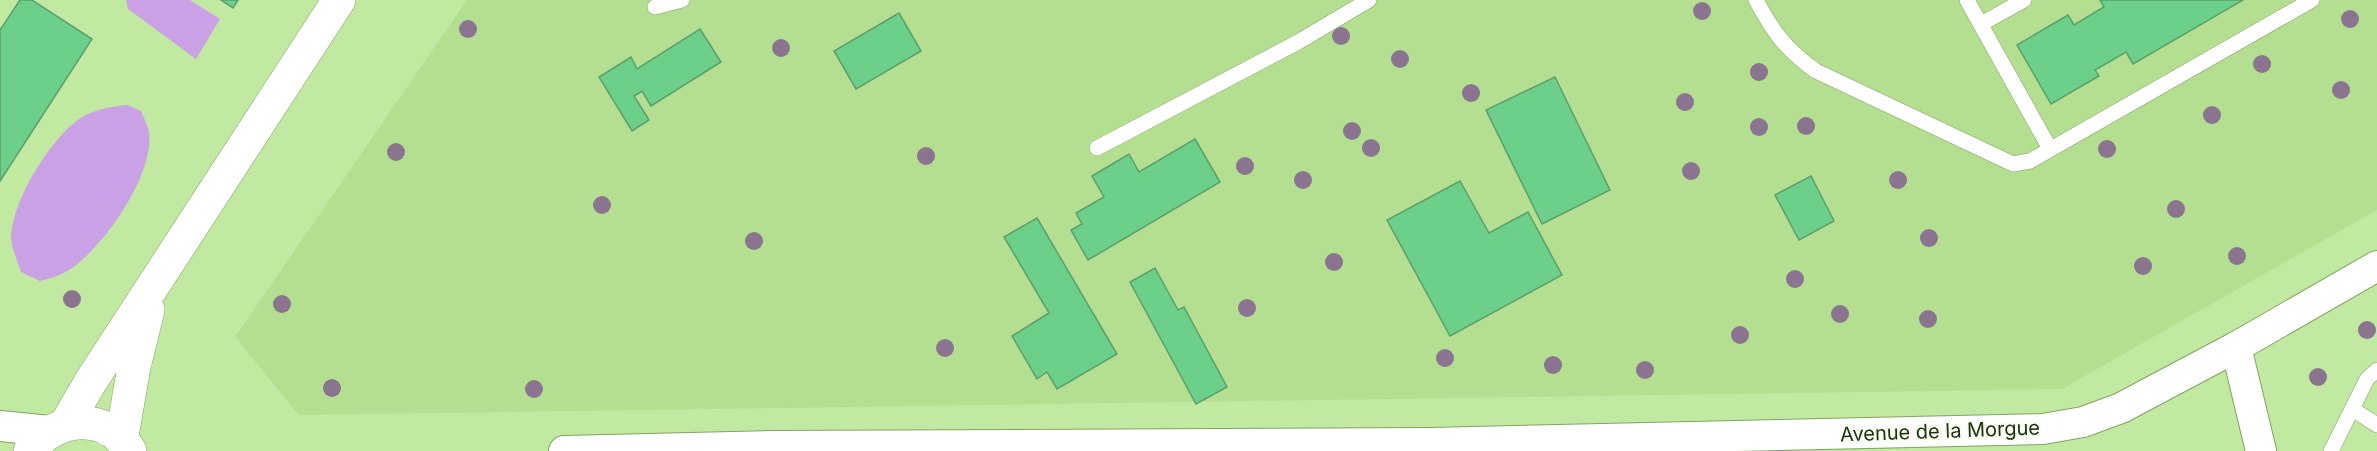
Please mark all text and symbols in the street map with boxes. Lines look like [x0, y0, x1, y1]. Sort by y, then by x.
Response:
street label: Avenue de la Morgue [1840, 416, 2040, 446]

